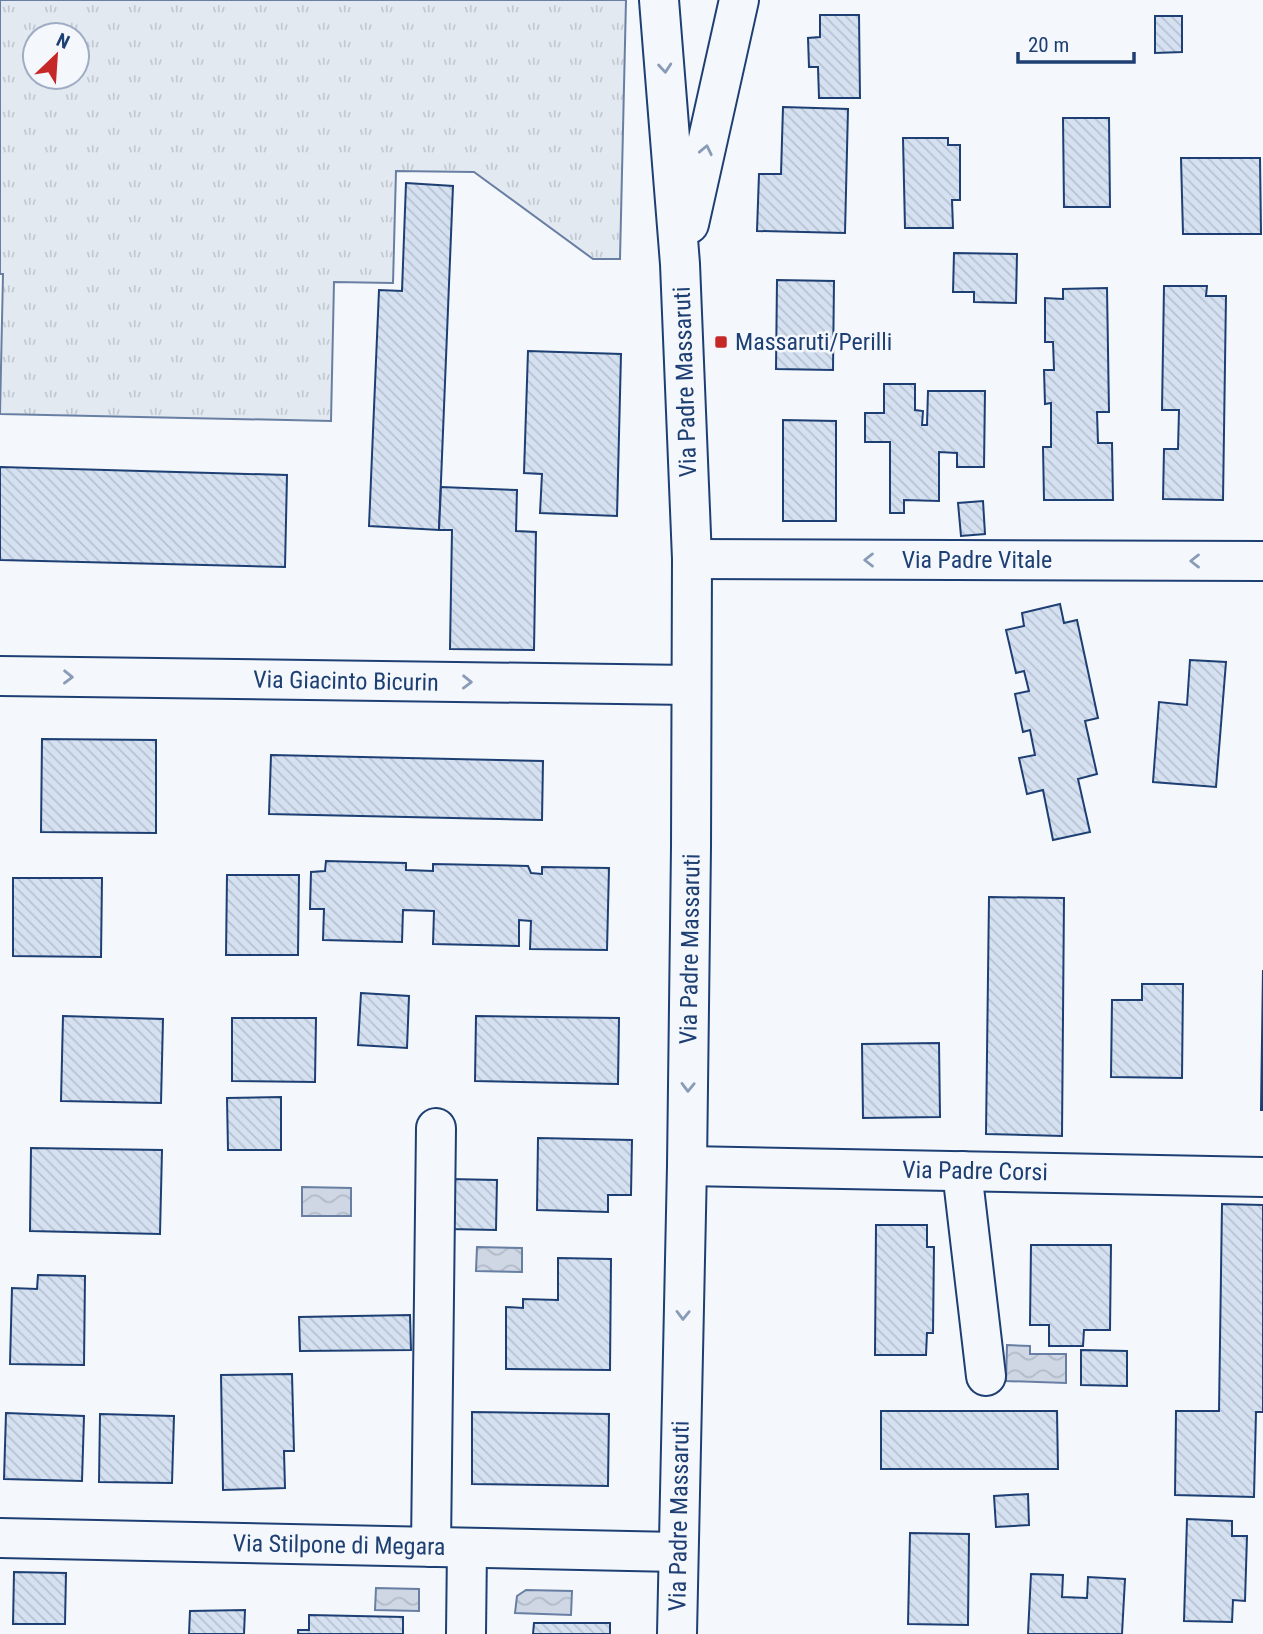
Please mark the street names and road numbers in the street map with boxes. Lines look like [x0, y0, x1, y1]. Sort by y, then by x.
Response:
street label: Via Padre Massaruti [668, 286, 702, 478]
street label: Via Padre Vitale [902, 546, 1052, 574]
street label: Via Giacinto Bicurin [253, 665, 439, 697]
street label: Via Padre Massaruti [674, 853, 706, 1045]
street label: Via Padre Corsi [902, 1156, 1048, 1186]
street label: Via Padre Massaruti [663, 1420, 695, 1612]
street label: Via Stilpone di Megara [232, 1529, 446, 1561]

